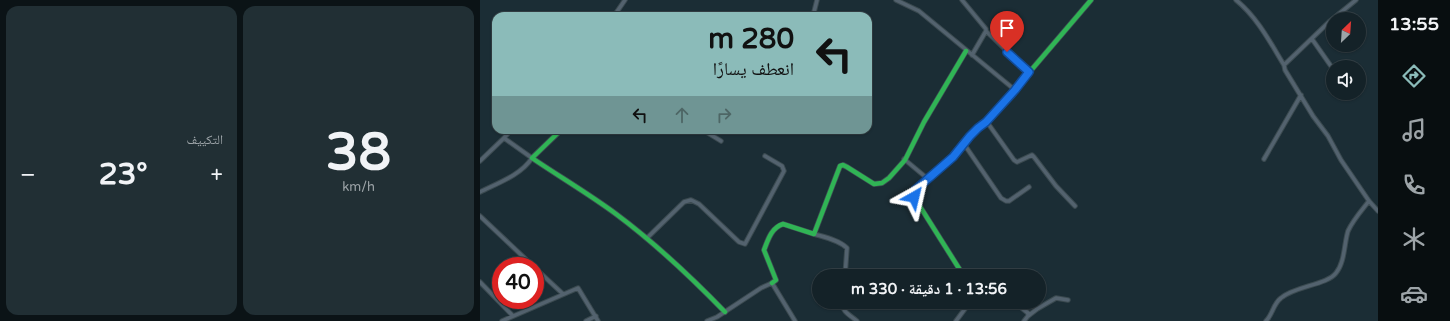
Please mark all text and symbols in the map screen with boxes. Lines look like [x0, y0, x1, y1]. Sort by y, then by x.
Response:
pin [990, 11, 1024, 52]
north arrow [1326, 12, 1366, 52]
map controls [1326, 12, 1366, 100]
text: 13:55 [1389, 13, 1439, 35]
icon: arrive [996, 17, 1018, 39]
text: 280 m [708, 22, 794, 56]
icon: left [808, 28, 860, 80]
text: انعطف يسارًا [713, 58, 794, 80]
button: sound [1326, 60, 1366, 100]
icon: directions [1400, 62, 1428, 90]
icon: left [629, 104, 651, 126]
icon: ahead [671, 104, 693, 126]
icon: right [713, 104, 735, 126]
icon: music [1400, 116, 1428, 144]
text: 38 [326, 121, 391, 184]
text: التكييف [187, 132, 223, 148]
text: 23° [99, 156, 148, 193]
text: − [20, 162, 36, 188]
text: + [211, 162, 223, 188]
icon: phone [1400, 171, 1428, 199]
position arrow [893, 176, 935, 218]
text: km/h [342, 179, 375, 195]
icon: climate [1400, 225, 1428, 253]
speed limit sign: 40 [492, 257, 544, 309]
text: 13:56 · 1 دقيقة · 330 m [851, 280, 1007, 298]
icon: car [1400, 280, 1428, 308]

